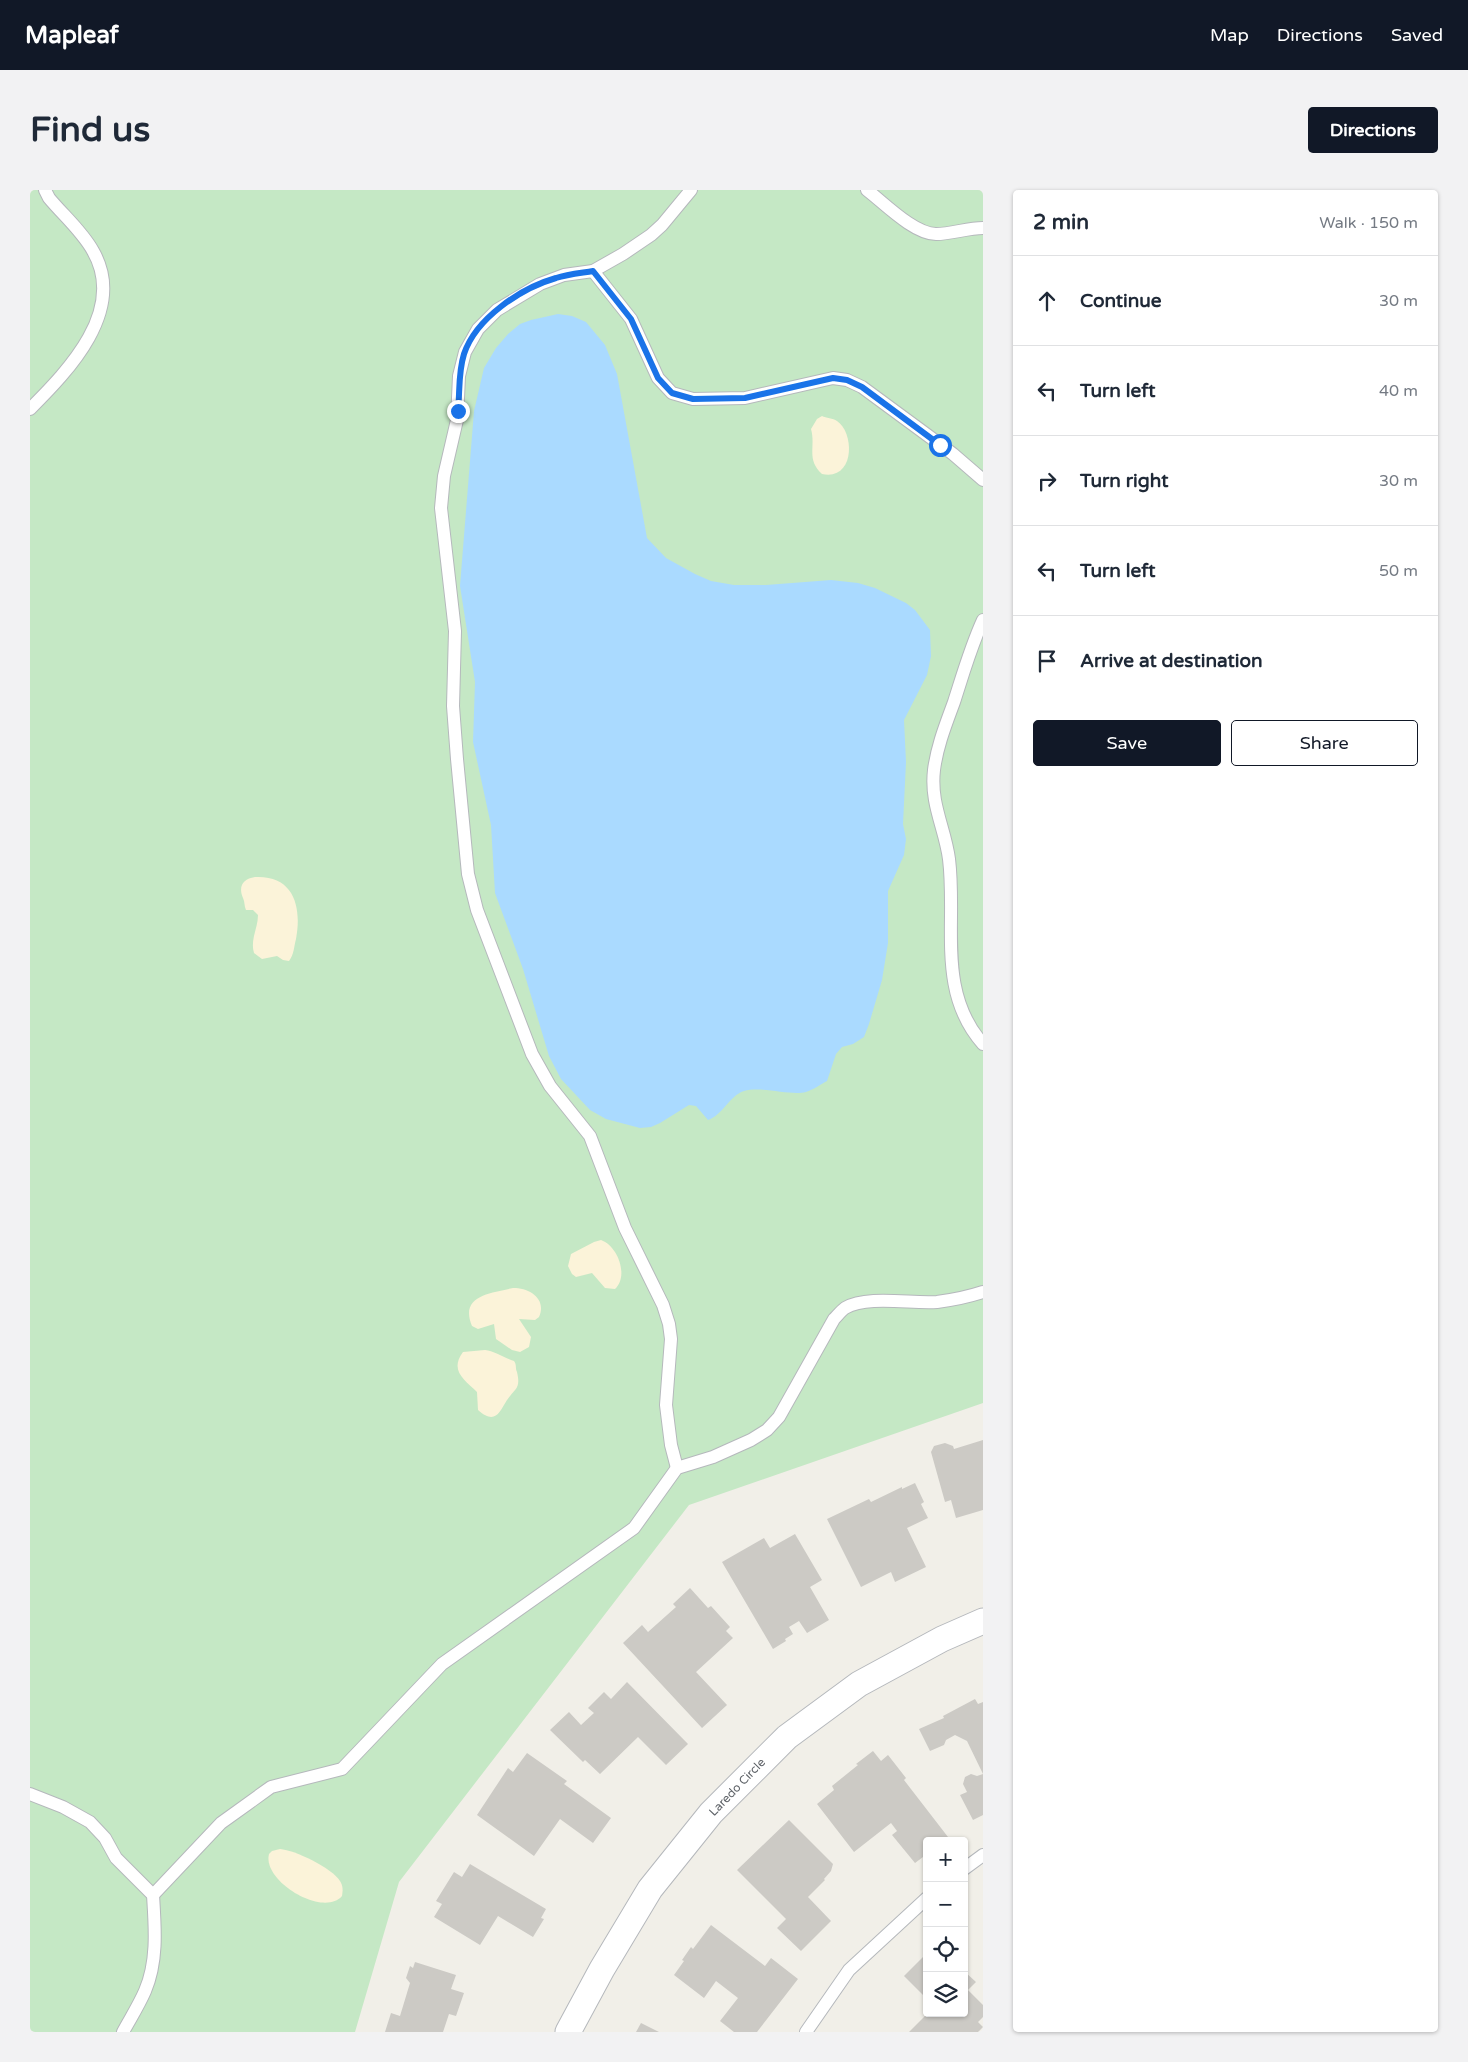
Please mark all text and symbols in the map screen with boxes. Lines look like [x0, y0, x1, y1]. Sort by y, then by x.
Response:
text: Mapleaf [25, 21, 119, 50]
text: Map [1210, 24, 1249, 46]
text: Directions [1277, 24, 1363, 46]
text: Saved [1391, 24, 1443, 46]
button: Directions [1308, 107, 1438, 153]
text: Find us [30, 109, 150, 151]
text: 2 min [1033, 210, 1089, 235]
text: Walk · 150 m [1319, 213, 1418, 233]
icon: ahead [1033, 287, 1061, 315]
text: Continue [1080, 290, 1162, 312]
text: 30 m [1379, 291, 1418, 311]
icon: left [1033, 377, 1061, 405]
text: Turn left [1080, 380, 1156, 402]
text: 40 m [1379, 381, 1418, 401]
route end [447, 400, 470, 423]
route start [929, 434, 952, 457]
icon: right [1033, 467, 1061, 495]
text: Turn right [1080, 470, 1168, 492]
text: 30 m [1379, 471, 1418, 491]
icon: left [1033, 557, 1061, 585]
text: Turn left [1080, 560, 1156, 582]
text: 50 m [1379, 561, 1418, 581]
icon: arrive [1033, 647, 1061, 675]
text: Arrive at destination [1080, 650, 1263, 672]
button: Save [1033, 720, 1221, 766]
button: Share [1231, 720, 1418, 766]
street label: Laredo Circle [706, 1755, 768, 1819]
map controls [923, 1837, 968, 2017]
button: + [923, 1837, 968, 1882]
button: − [923, 1882, 968, 1927]
button: locate [923, 1927, 968, 1972]
button: layers [923, 1972, 968, 2017]

